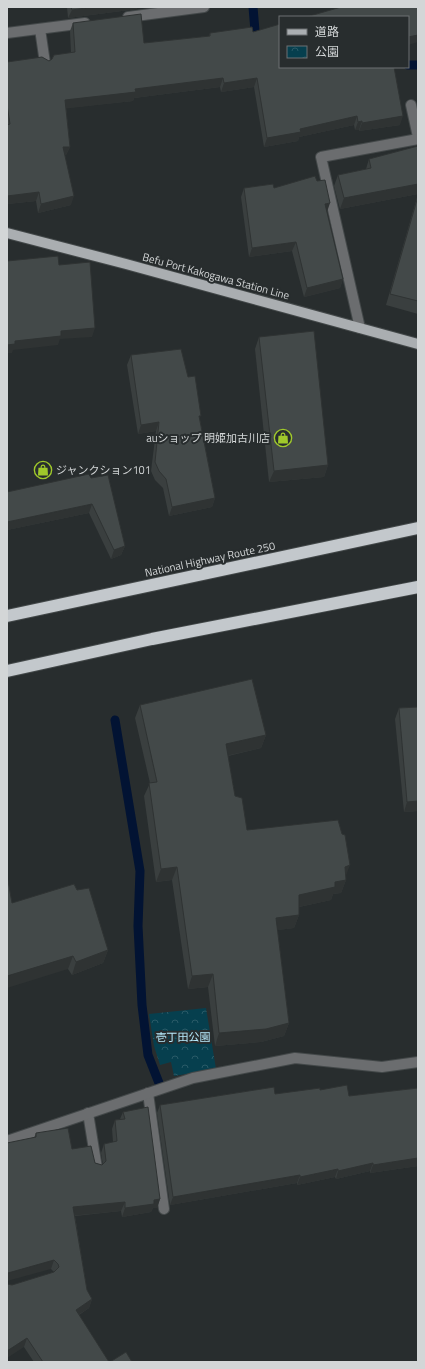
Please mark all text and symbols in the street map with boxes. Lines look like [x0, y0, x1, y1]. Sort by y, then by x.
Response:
legend [279, 16, 409, 68]
text: 道路 [315, 22, 339, 41]
text: 公園 [315, 42, 339, 61]
street label: Befu Port Kakogawa Station Line [141, 249, 292, 303]
shop icon: auショップ 明姫加古川店 [273, 428, 293, 448]
place label: auショップ 明姫加古川店 [146, 430, 270, 446]
shop icon: ジャンクション101 [33, 460, 53, 480]
place label: ジャンクション101 [56, 462, 151, 478]
street label: National Highway Route 250 [143, 537, 277, 581]
park label: 壱丁田公園 [156, 1029, 211, 1045]

